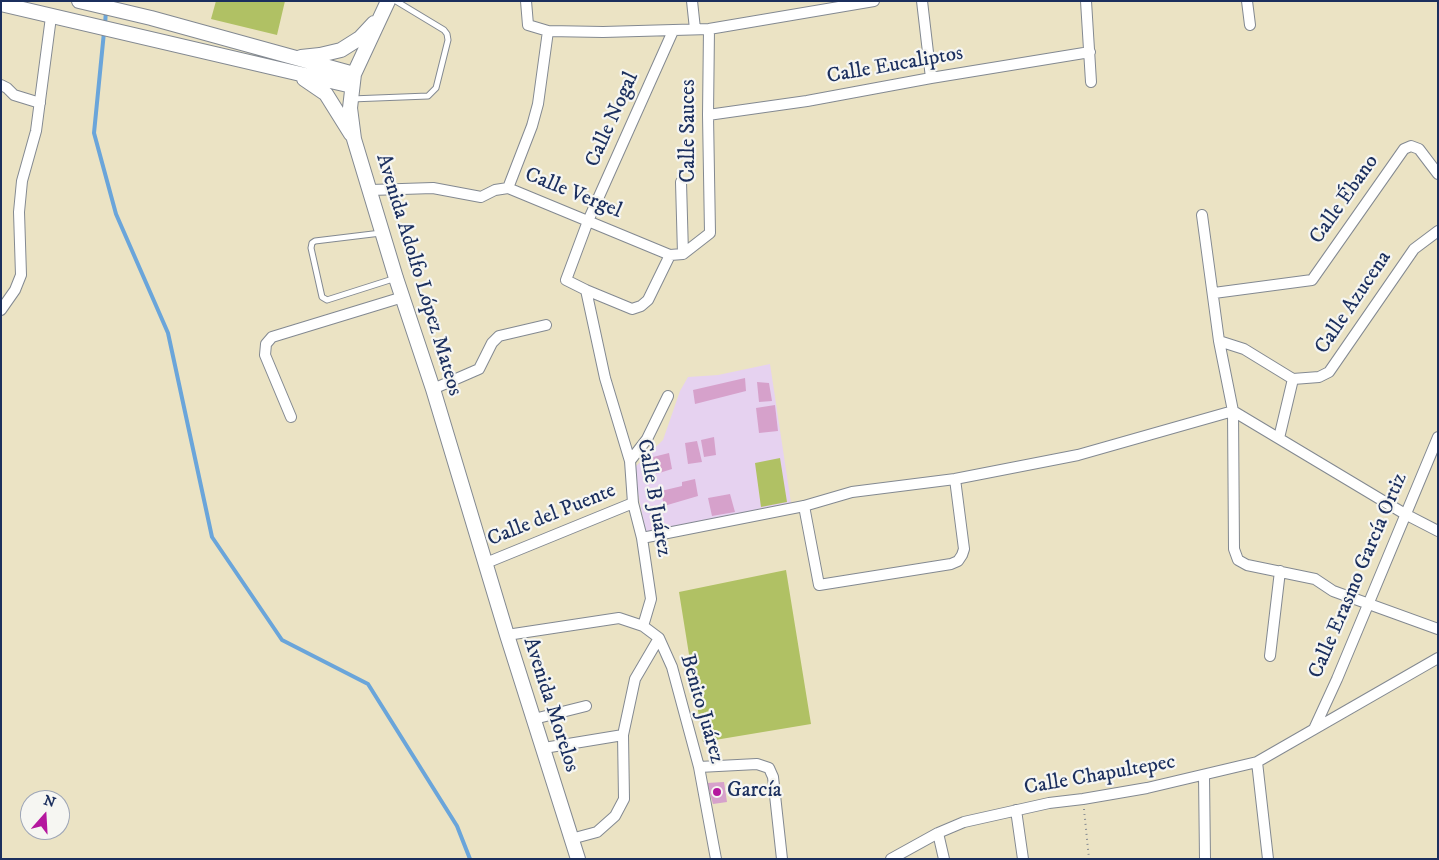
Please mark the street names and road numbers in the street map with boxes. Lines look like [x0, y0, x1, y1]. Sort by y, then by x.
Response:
street label: Calle Eucaliptos [825, 42, 965, 90]
street label: Calle Nogal [581, 69, 645, 171]
street label: Calle Sauces [677, 79, 703, 183]
street label: Calle Ébano [1305, 150, 1385, 250]
street label: Avenida Adolfo López Mateos [369, 151, 467, 399]
street label: Calle Vergel [521, 163, 625, 225]
street label: Calle Azucena [1310, 247, 1398, 359]
street label: Calle B Juárez [630, 437, 676, 559]
street label: Calle Erasmo García Ortiz [1304, 469, 1414, 683]
street label: Calle del Puente [484, 479, 620, 553]
street label: Avenida Morelos [516, 634, 584, 776]
street label: Benito Juárez [673, 652, 729, 766]
street label: Calle Chapultepec [1022, 750, 1178, 802]

